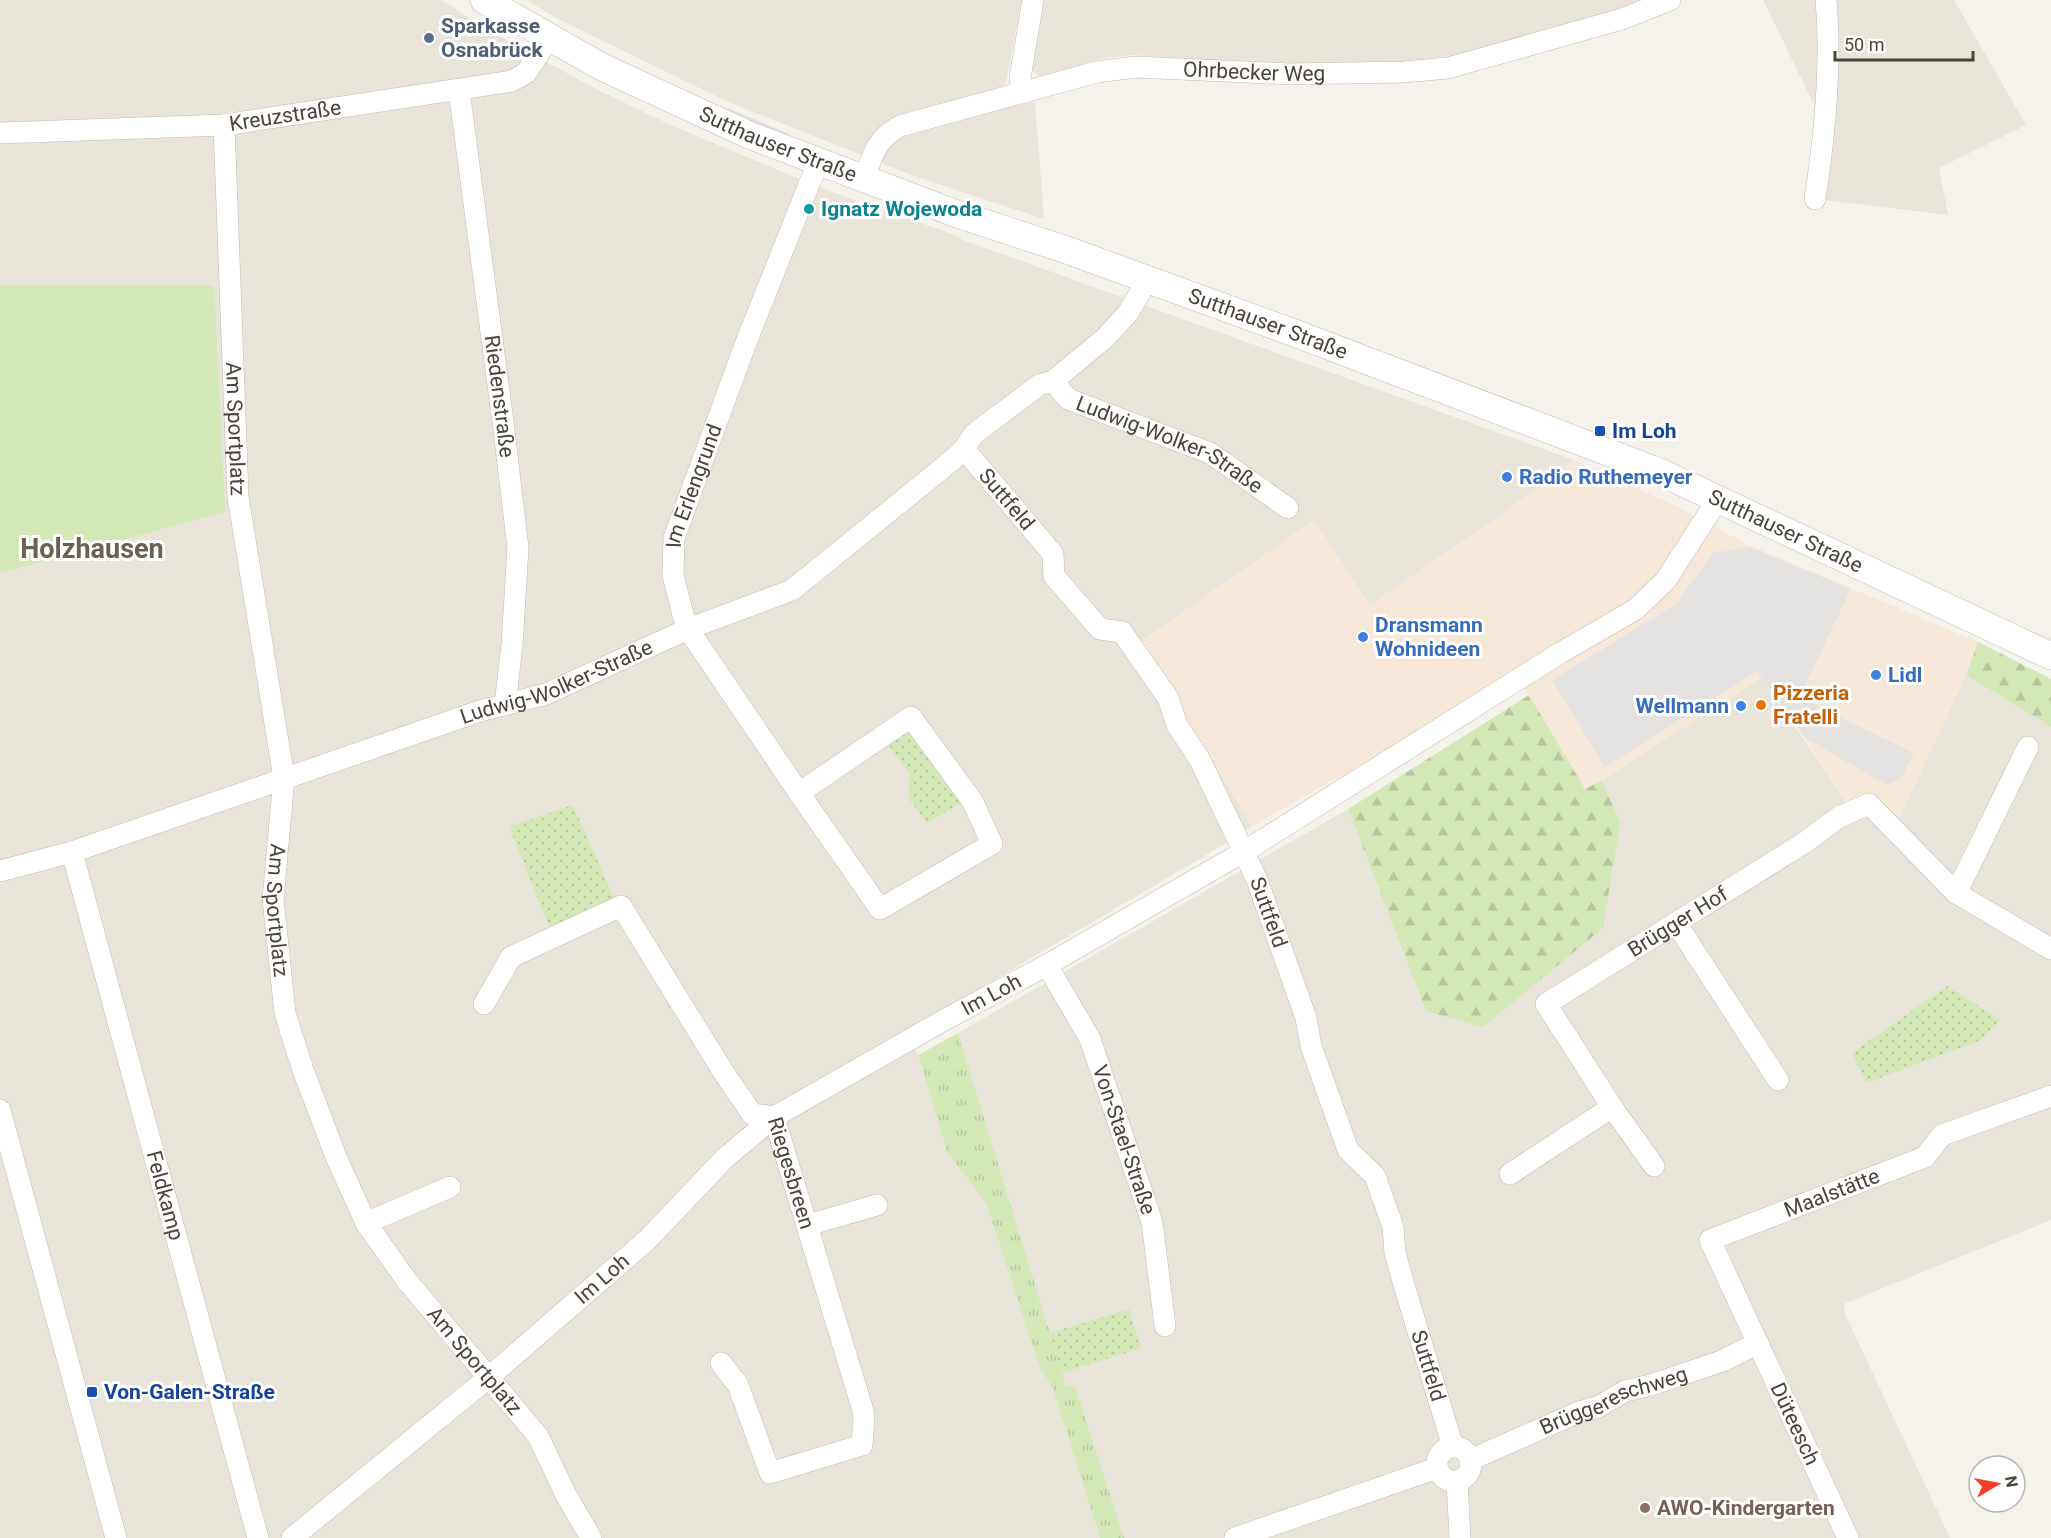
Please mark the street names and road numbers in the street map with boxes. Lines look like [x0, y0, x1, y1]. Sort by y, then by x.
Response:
street label: Ohrbecker Weg [1183, 57, 1325, 86]
street label: Kreuzstraße [228, 95, 343, 136]
street label: Sutthauser Straße [695, 102, 860, 187]
street label: Sutthauser Straße [1185, 283, 1351, 364]
street label: Riedenstraße [480, 334, 519, 459]
street label: Am Sportplatz [221, 362, 250, 496]
street label: Ludwig-Wolker-Straße [1073, 391, 1267, 498]
street label: Im Erlengrund [661, 421, 727, 548]
street label: Suttfeld [974, 464, 1039, 535]
street label: Sutthauser Straße [1705, 485, 1867, 578]
street label: Ludwig-Wolker-Straße [457, 635, 656, 729]
street label: Am Sportplatz [260, 843, 293, 978]
street label: Suttfeld [1245, 874, 1292, 951]
street label: Brügger Hof [1623, 881, 1733, 962]
street label: Im Loh [957, 969, 1025, 1020]
street label: Von-Stael-Straße [1088, 1062, 1161, 1218]
street label: Riegesbreen [763, 1114, 819, 1232]
street label: Feldkamp [142, 1148, 189, 1243]
street label: Maalstätte [1781, 1164, 1883, 1222]
street label: Im Loh [570, 1249, 634, 1309]
street label: Am Sportplatz [422, 1302, 527, 1420]
street label: Suttfeld [1406, 1327, 1450, 1404]
street label: Brüggereschweg [1536, 1362, 1690, 1440]
street label: Düteesch [1766, 1379, 1824, 1469]

